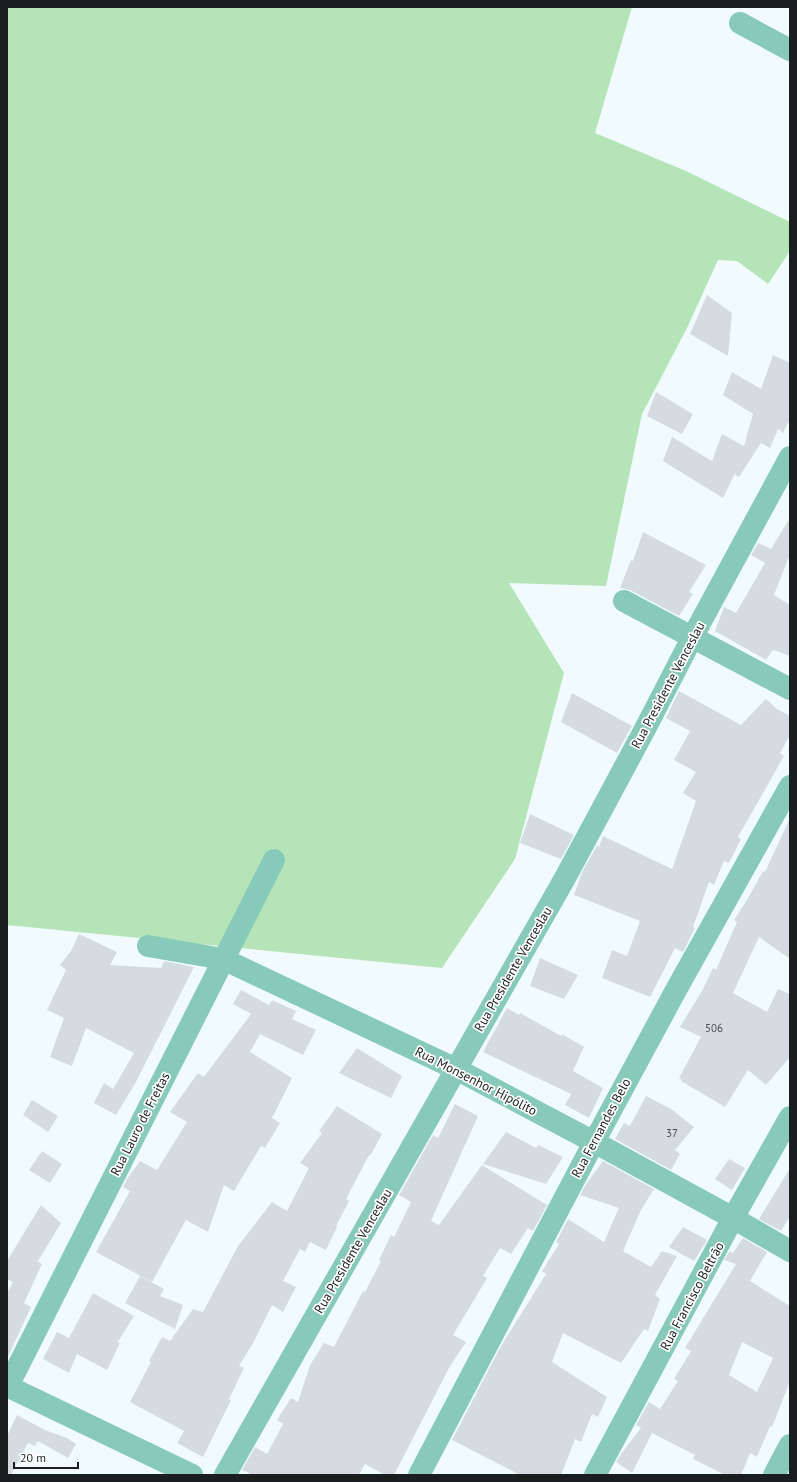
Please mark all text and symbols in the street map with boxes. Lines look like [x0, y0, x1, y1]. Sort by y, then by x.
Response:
street label: Rua Presidente Venceslau [627, 619, 709, 751]
street label: Rua Presidente Venceslau [470, 904, 556, 1034]
house number: 506 [705, 1021, 723, 1035]
street label: Rua Monsenhor Hipólito [412, 1043, 540, 1119]
street label: Rua Lauro de Freitas [107, 1069, 173, 1179]
street label: Rua Fernandes Belo [568, 1075, 634, 1181]
house number: 37 [666, 1126, 678, 1140]
street label: Rua Presidente Venceslau [310, 1186, 396, 1316]
street label: Rua Francisco Beltrão [656, 1239, 728, 1353]
scale bar [14, 1444, 78, 1470]
text: 20 m [20, 1450, 46, 1465]

